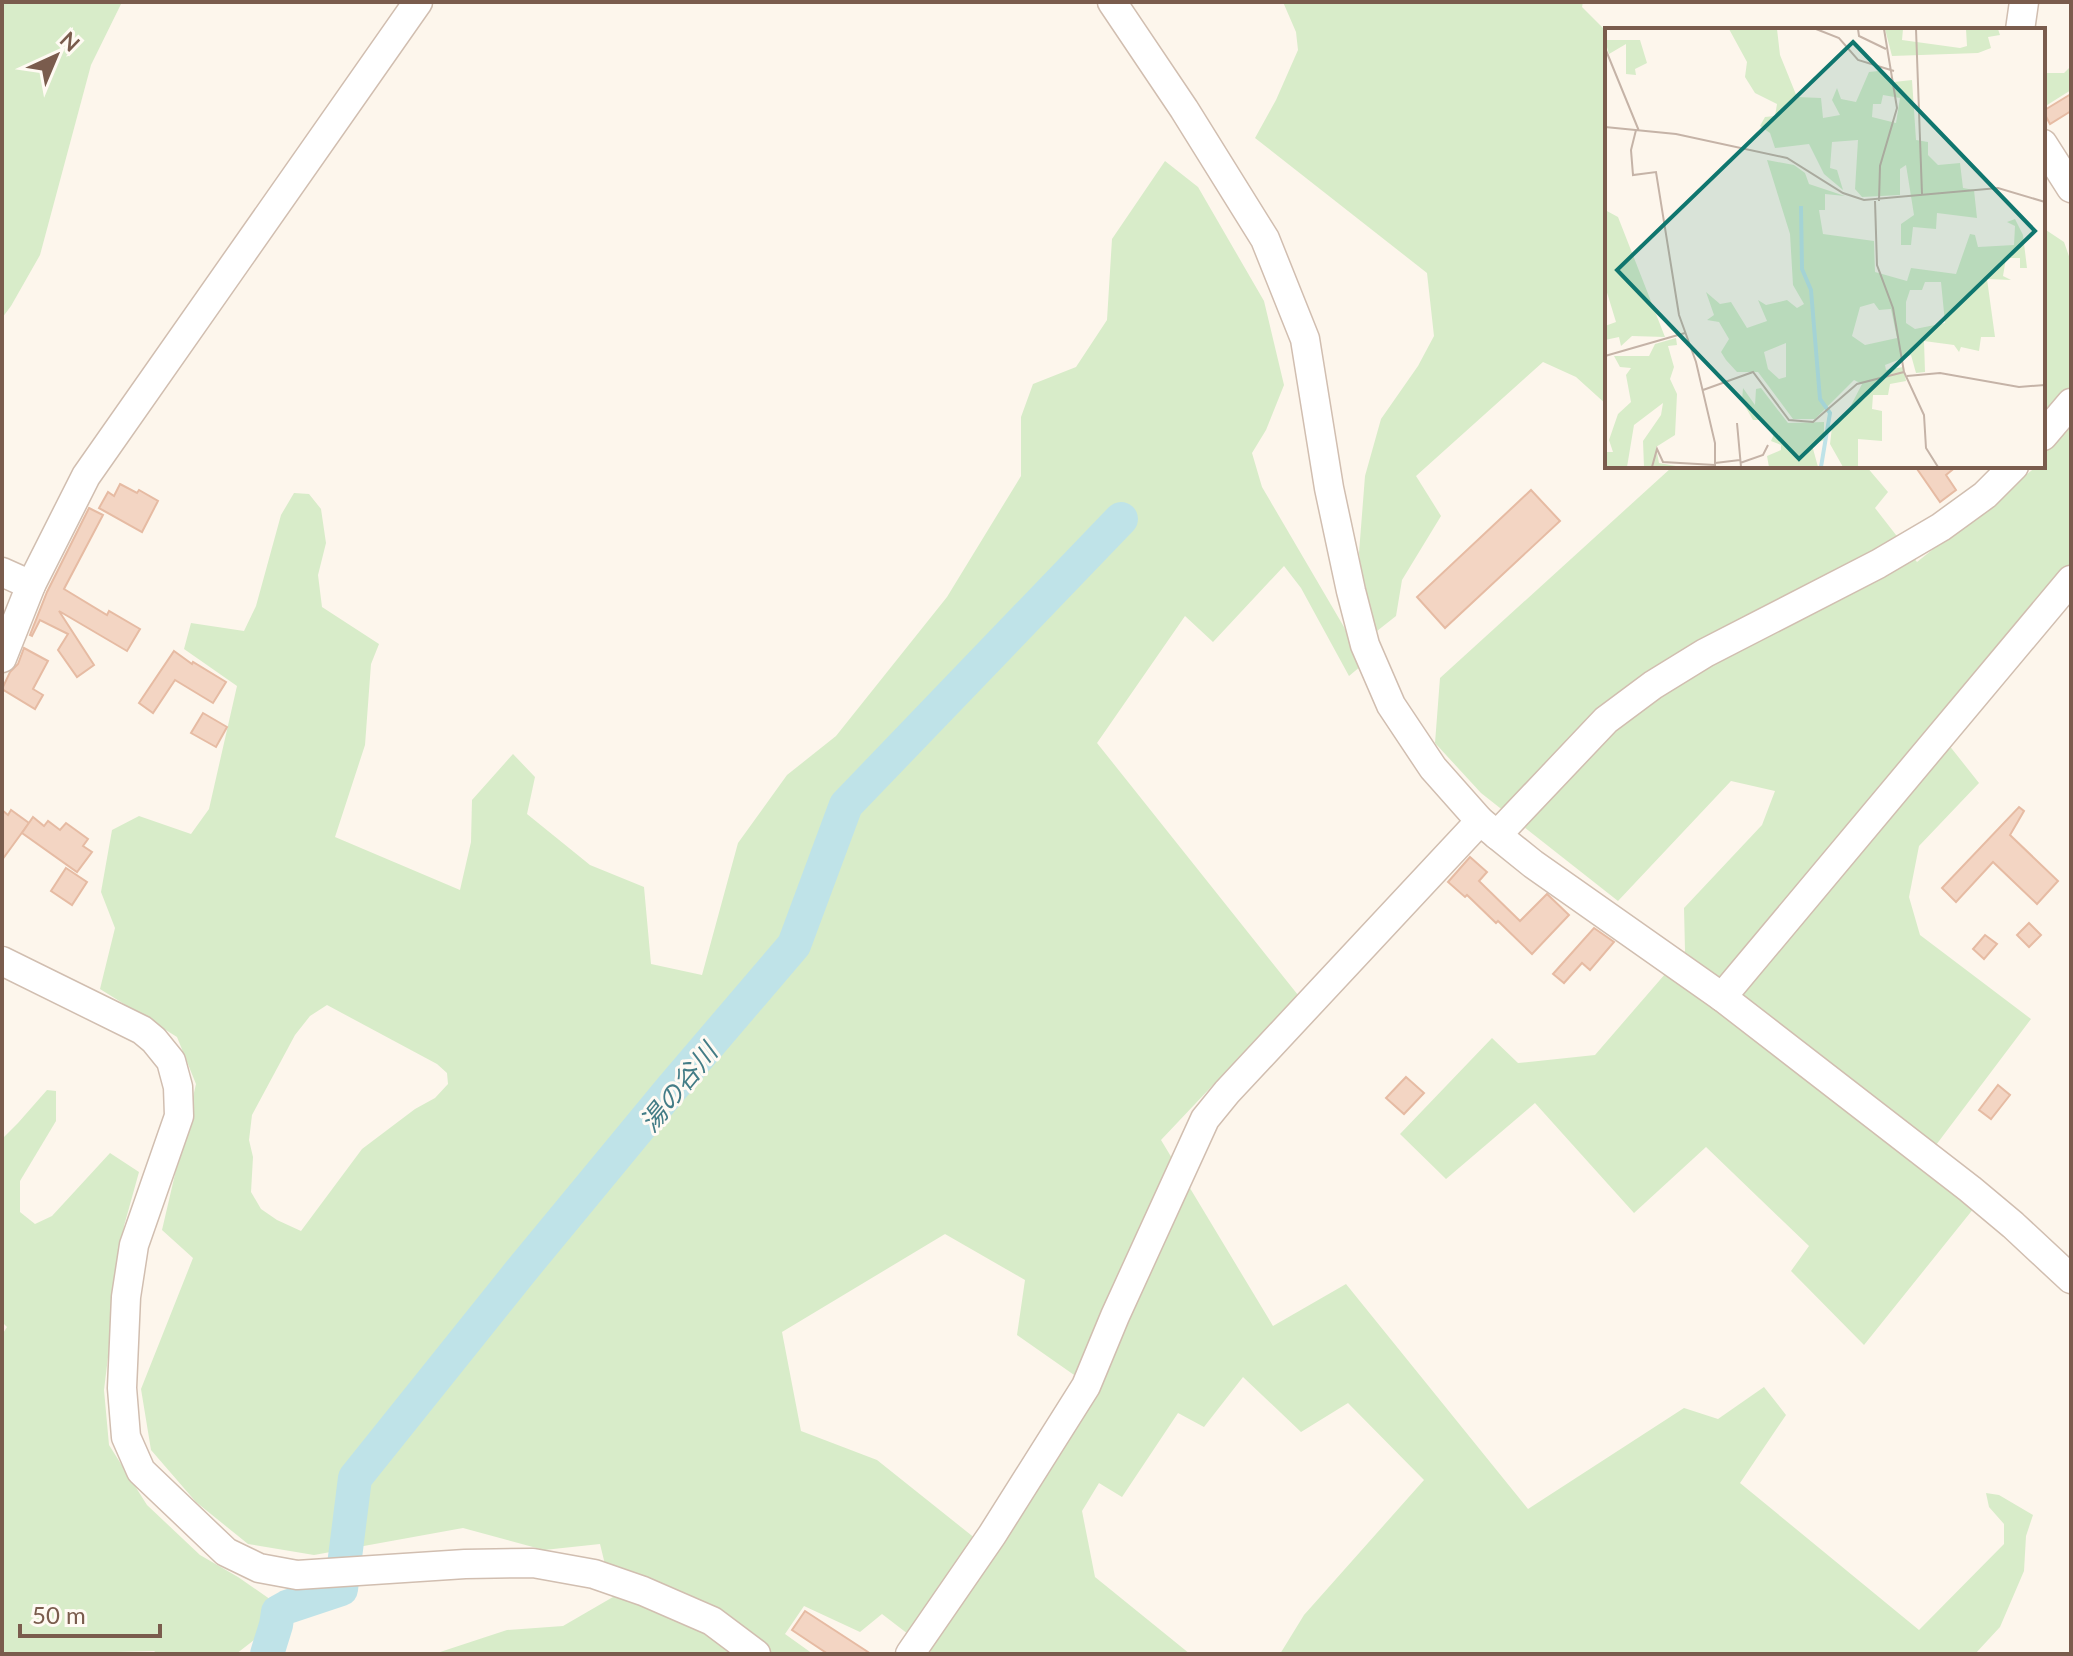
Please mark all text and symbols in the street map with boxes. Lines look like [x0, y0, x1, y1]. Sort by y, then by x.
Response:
north arrow [16, 16, 96, 96]
text: N [55, 26, 86, 57]
inset map [1605, 28, 2045, 468]
water label: 湯の谷川 [633, 1034, 725, 1137]
scale bar [20, 1588, 160, 1638]
text: 50 m [32, 1600, 86, 1629]

